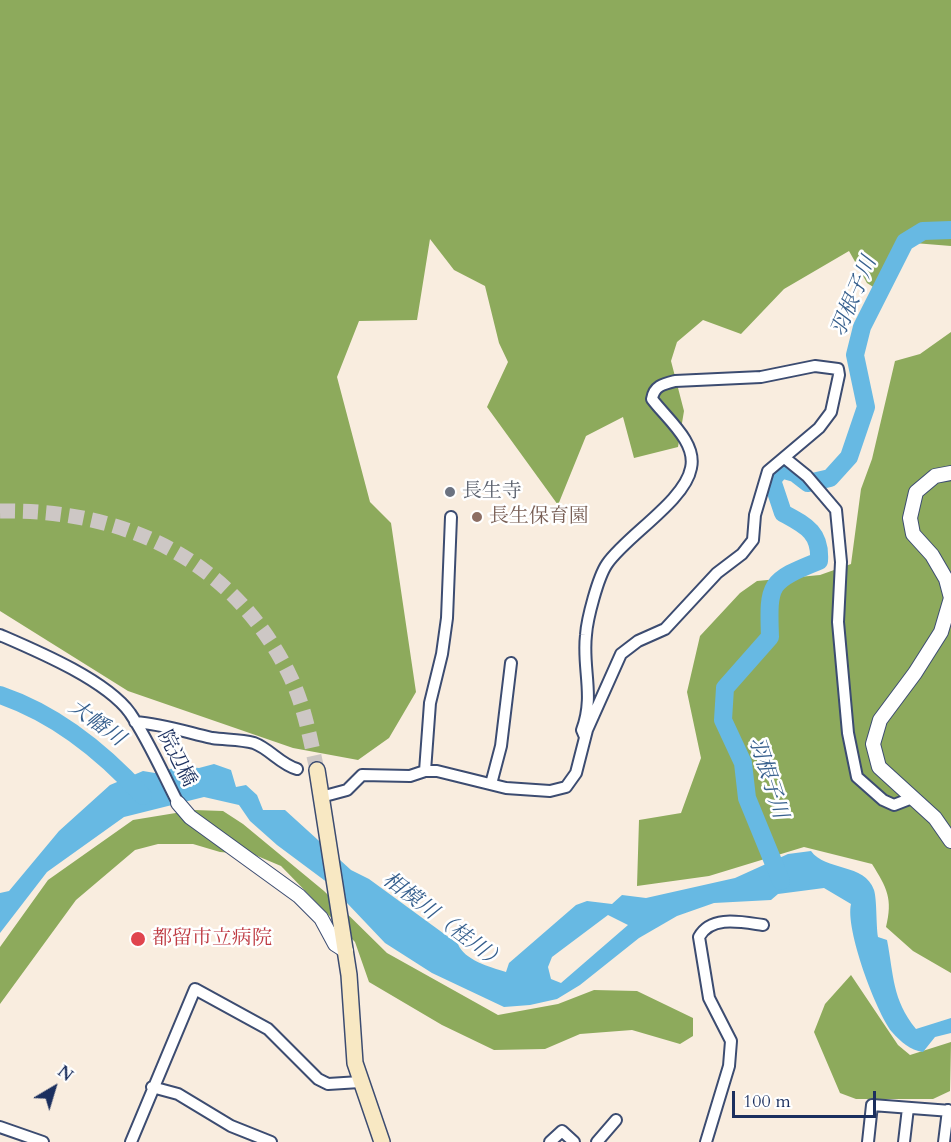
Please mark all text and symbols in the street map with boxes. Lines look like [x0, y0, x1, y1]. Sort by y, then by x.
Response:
water label: 羽根子川 [827, 253, 883, 341]
place label: 長生寺 [462, 480, 522, 504]
marker: 長生寺 [443, 485, 457, 499]
place label: 長生保育園 [489, 505, 589, 529]
marker: 長生保育園 [470, 510, 484, 524]
water label: 大幡川 [63, 695, 129, 753]
street label: 院辺橋 [152, 727, 200, 791]
water label: 羽根子川 [742, 734, 792, 822]
water label: 相模川（桂川） [377, 868, 509, 976]
place label: 都留市立病院 [152, 927, 272, 951]
marker: 都留市立病院 [129, 930, 147, 948]
north arrow [24, 1058, 84, 1118]
text: N [53, 1061, 77, 1087]
scale bar [735, 1079, 879, 1117]
text: 100 m [743, 1089, 791, 1114]

